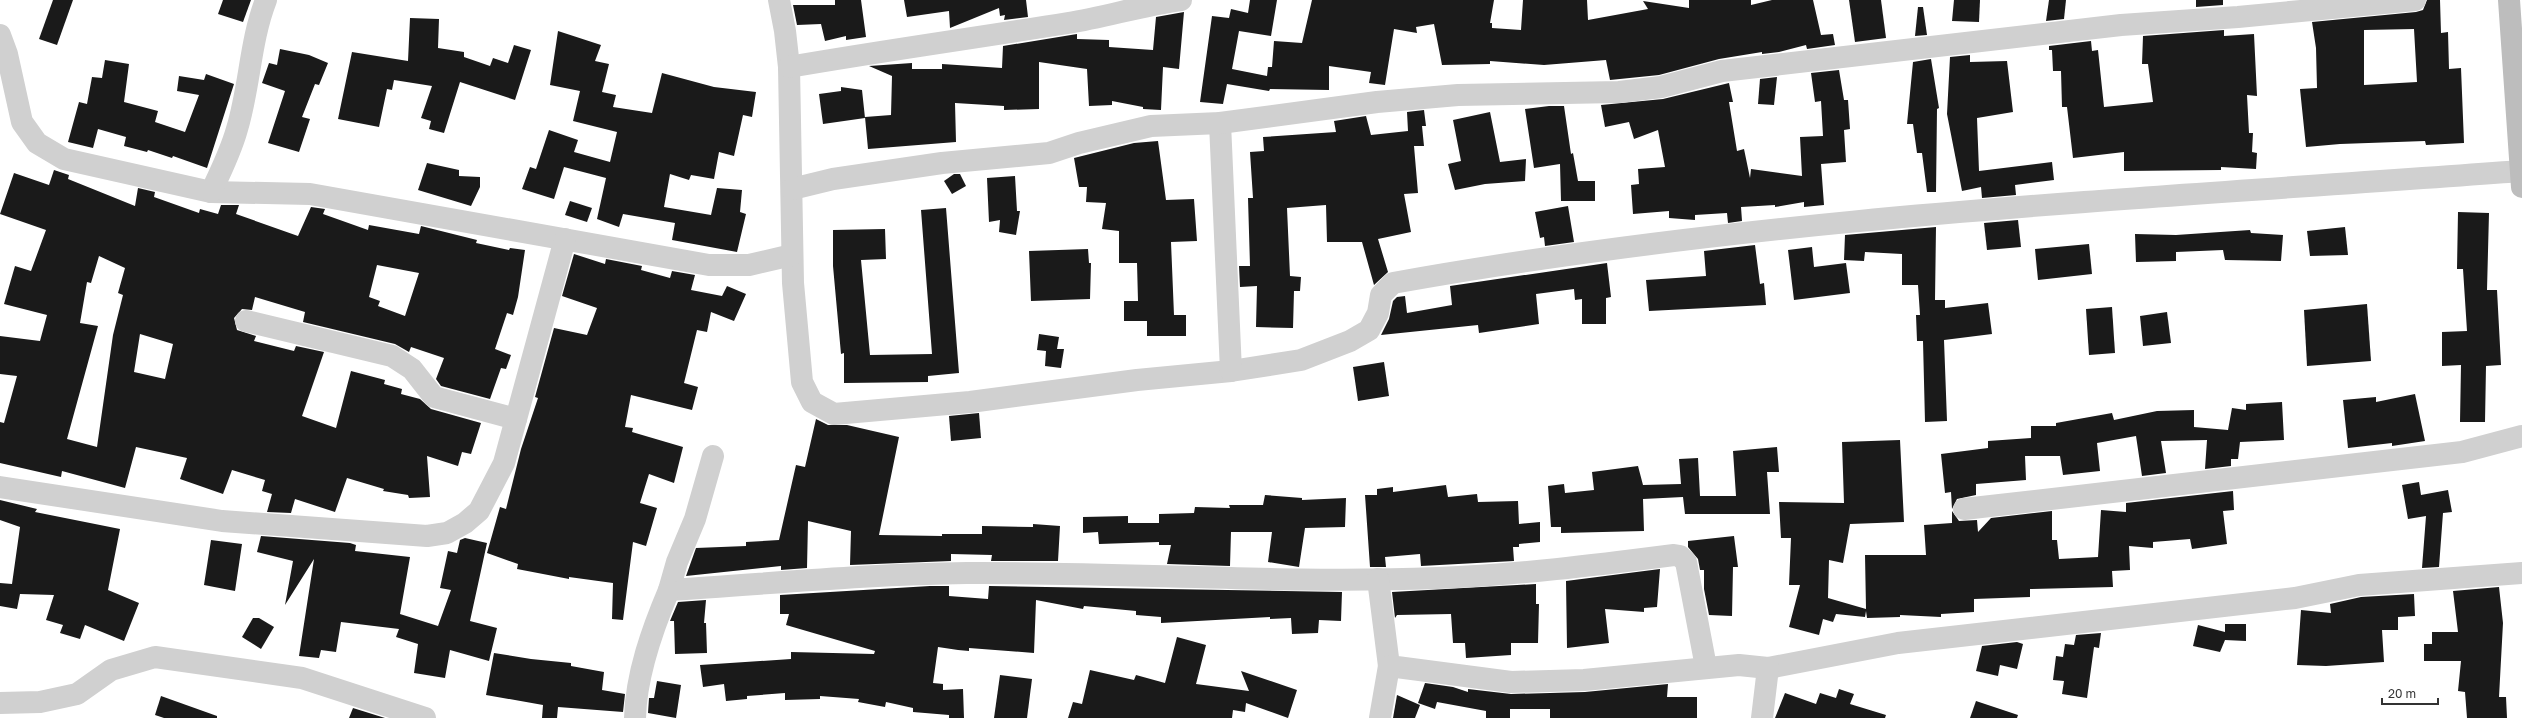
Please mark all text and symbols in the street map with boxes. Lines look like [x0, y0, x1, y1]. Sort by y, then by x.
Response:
scale bar [2382, 680, 2438, 706]
text: 20 m [2388, 686, 2416, 701]

